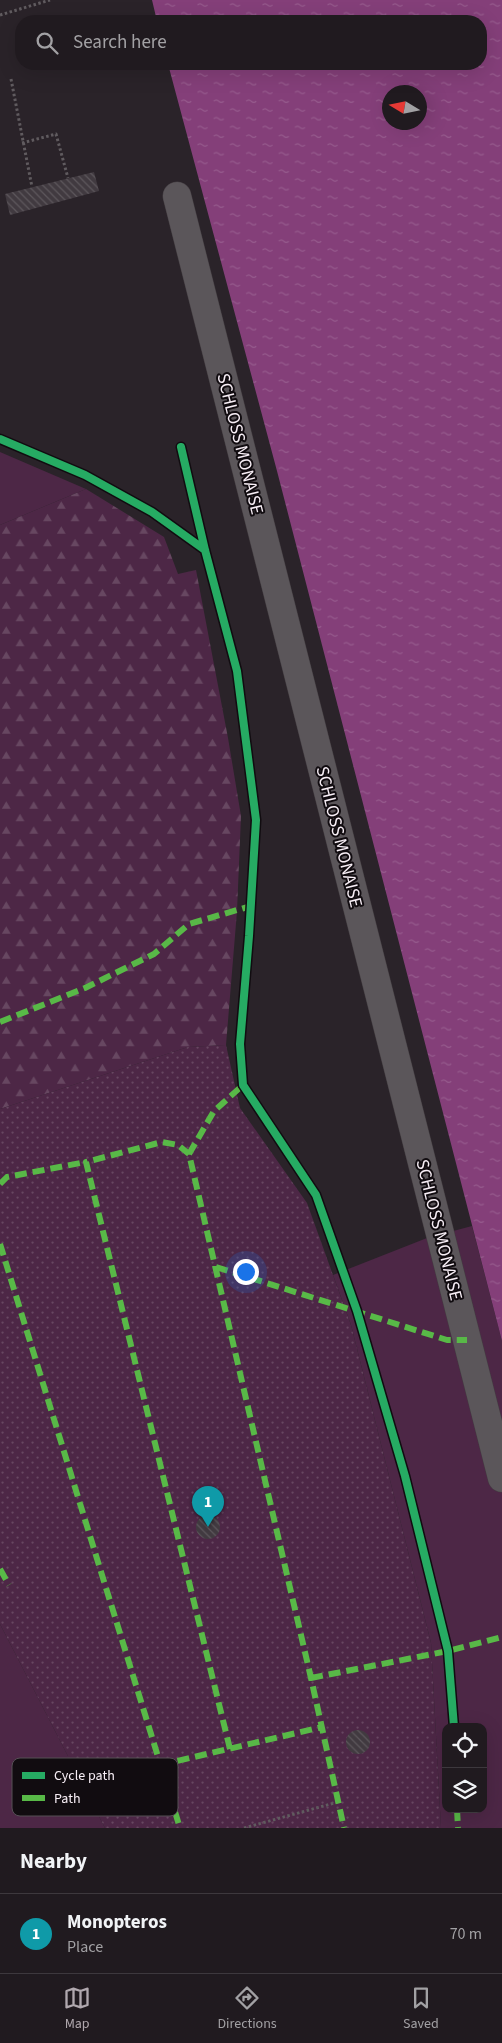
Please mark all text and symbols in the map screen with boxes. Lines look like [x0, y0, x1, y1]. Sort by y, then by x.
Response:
search box [15, 15, 487, 70]
icon: search [33, 29, 61, 57]
text: Search here [73, 29, 167, 56]
north arrow [382, 85, 427, 130]
street label: SCHLOSS MONAISE [210, 371, 270, 517]
street label: SCHLOSS MONAISE [309, 764, 369, 910]
street label: SCHLOSS MONAISE [409, 1157, 469, 1303]
your location [233, 1259, 259, 1285]
pin: 1 [192, 1486, 224, 1527]
map controls [442, 1723, 487, 1813]
button: locate [442, 1723, 487, 1768]
legend [12, 1758, 178, 1816]
text: Cycle path [54, 1766, 115, 1786]
button: layers [442, 1768, 487, 1813]
text: Path [54, 1789, 81, 1809]
text: Nearby [20, 1846, 87, 1876]
text: Monopteros [67, 1909, 167, 1936]
text: 1 [32, 1923, 40, 1945]
text: 70 m [450, 1923, 482, 1945]
text: Place [67, 1936, 103, 1958]
tab: Map [63, 1984, 91, 2034]
tab: Directions [217, 1984, 277, 2034]
tab: Saved [403, 1984, 439, 2034]

